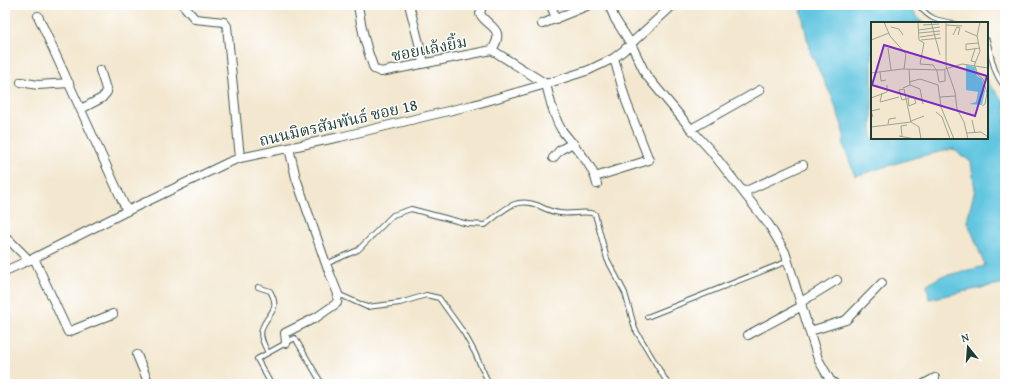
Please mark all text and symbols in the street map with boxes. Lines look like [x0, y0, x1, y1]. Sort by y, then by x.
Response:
inset map [871, 22, 988, 139]
street label: ซอยแล้งยิ้ม [389, 29, 469, 67]
street label: ถนนมิตรสัมพันธ์ ซอย 18 [256, 92, 420, 152]
north arrow [948, 327, 988, 367]
text: N [959, 329, 972, 346]

